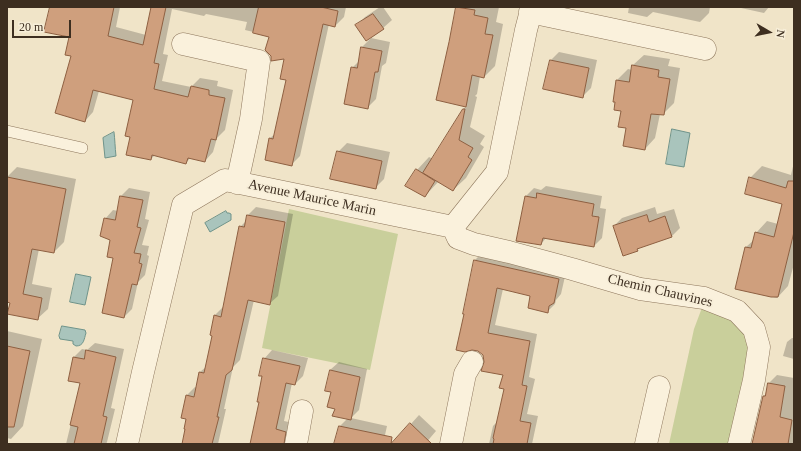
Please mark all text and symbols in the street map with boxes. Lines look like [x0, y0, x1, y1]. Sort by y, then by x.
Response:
scale bar [14, 12, 73, 38]
north arrow [749, 12, 789, 52]
text: 20 m [19, 20, 43, 34]
text: N [774, 29, 787, 39]
street label: Avenue Maurice Marin [247, 176, 377, 220]
street label: Chemin Chauvines [606, 271, 714, 311]

